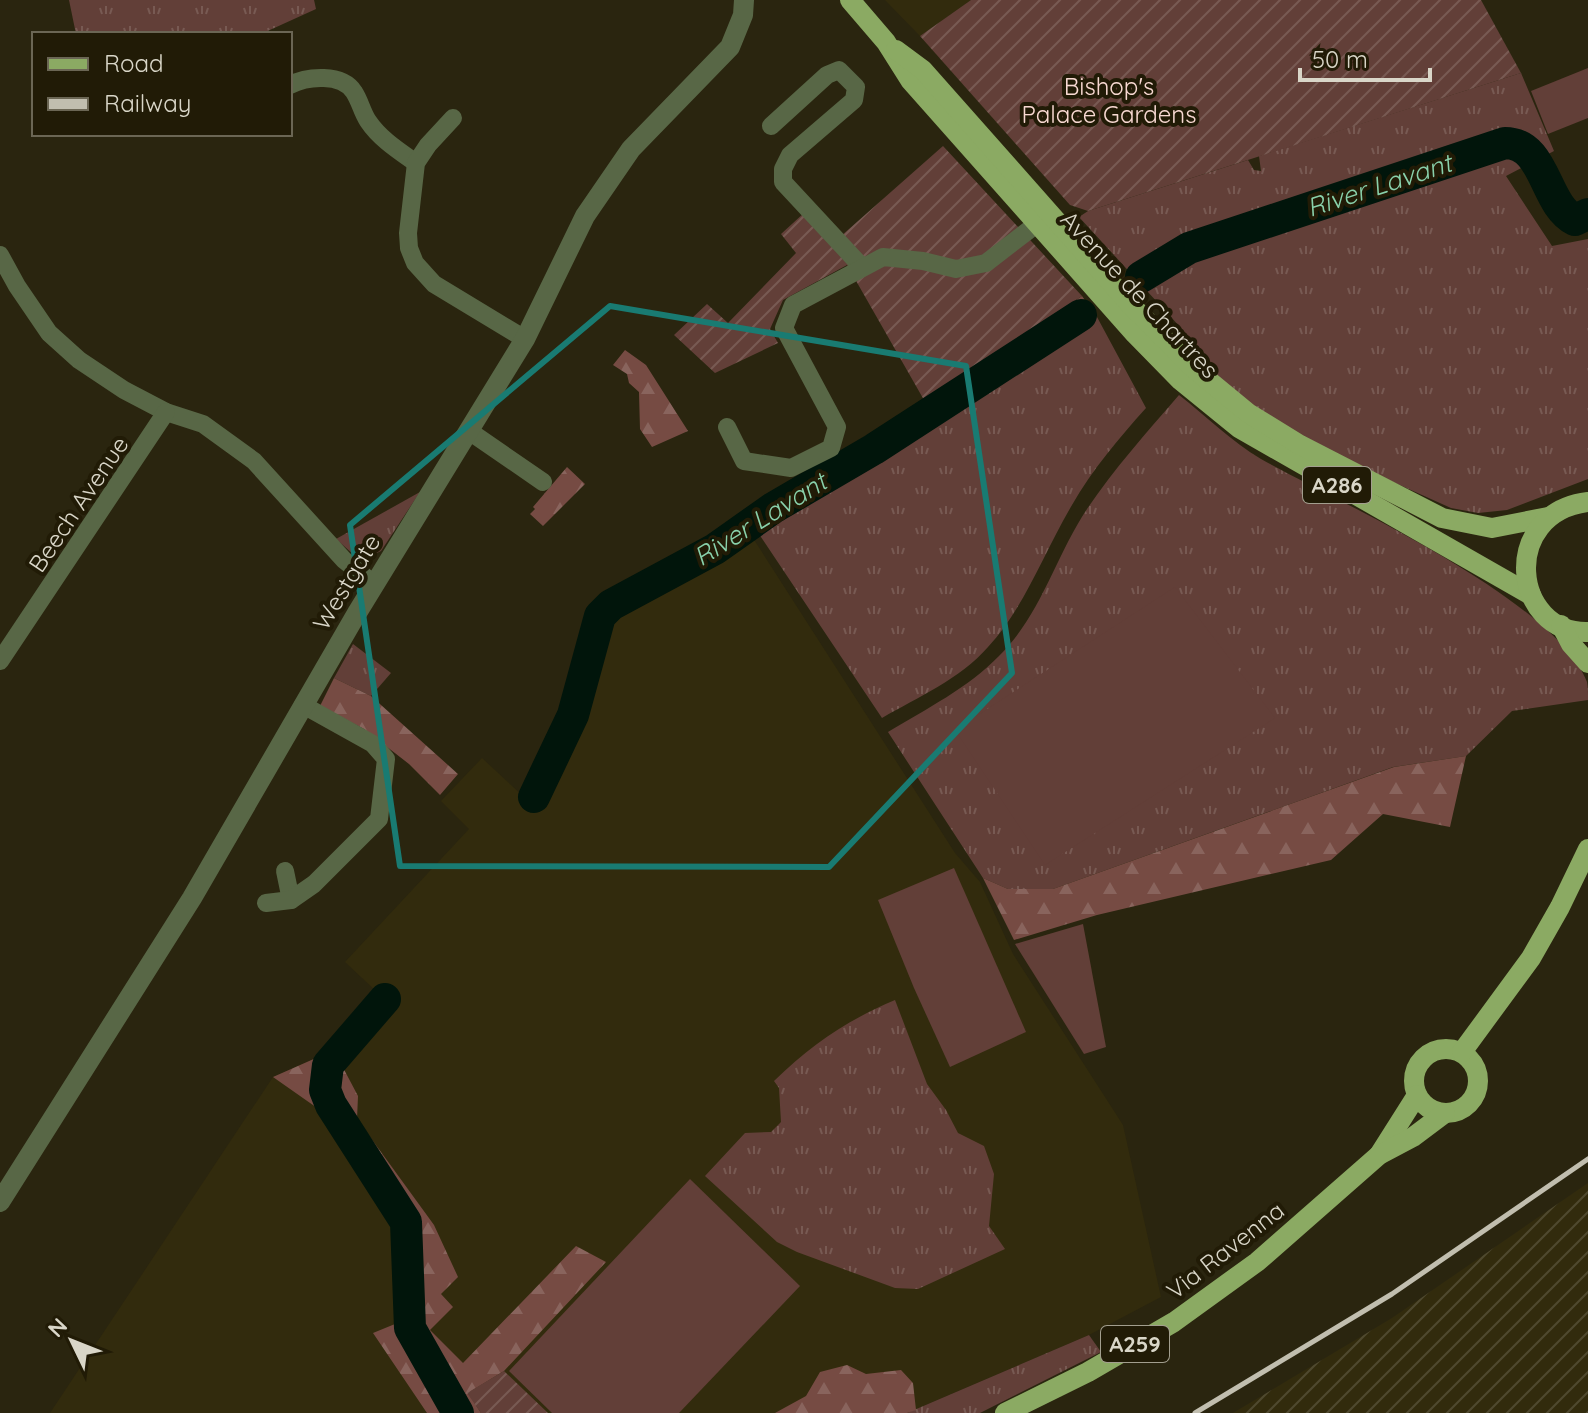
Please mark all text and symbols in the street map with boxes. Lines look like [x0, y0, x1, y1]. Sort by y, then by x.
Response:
legend [32, 32, 292, 136]
scale bar [1300, 32, 1430, 82]
text: 50 m [1312, 44, 1368, 74]
text: Road [104, 48, 164, 78]
park label: Bishop's Palace Gardens [1022, 71, 1196, 129]
text: Railway [104, 88, 191, 118]
water label: River Lavant [1302, 145, 1459, 224]
street label: Avenue de Chartres [1055, 204, 1225, 384]
street label: Beech Avenue [22, 430, 134, 578]
water label: River Lavant [687, 463, 835, 573]
road number: A286 [1303, 467, 1371, 503]
street label: Westgate [306, 529, 386, 635]
street label: Via Ravenna [1160, 1195, 1290, 1305]
north arrow [32, 1301, 112, 1381]
text: N [42, 1312, 73, 1343]
road number: A259 [1101, 1326, 1169, 1362]

